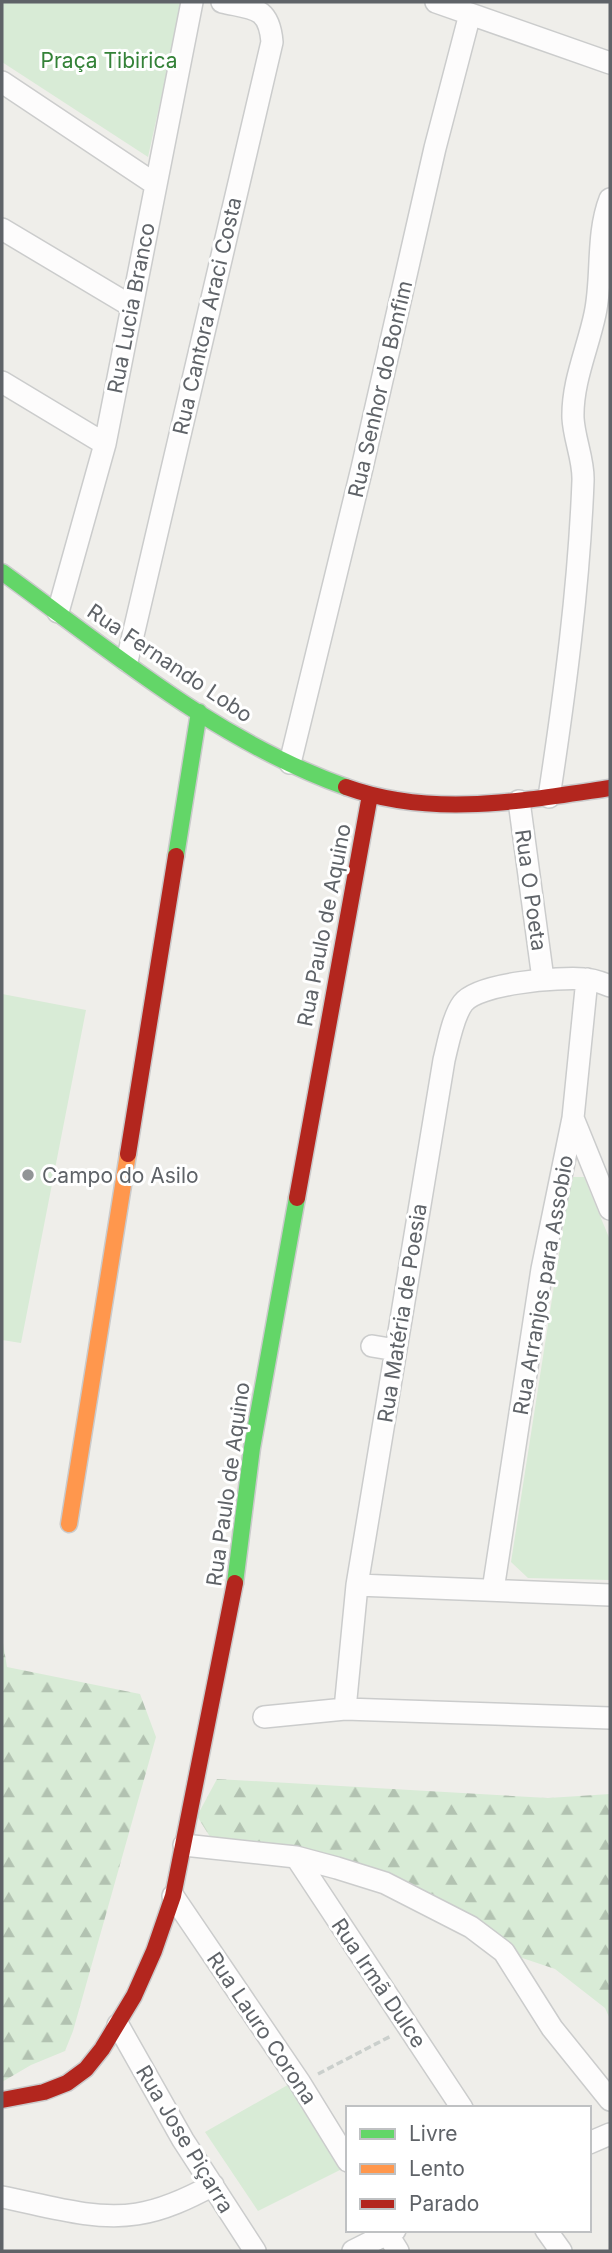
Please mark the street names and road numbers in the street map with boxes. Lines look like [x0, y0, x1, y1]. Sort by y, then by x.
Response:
street label: Rua Cantora Araci Costa [167, 195, 247, 437]
street label: Rua Lucia Branco [102, 221, 160, 395]
street label: Rua Senhor do Bonfim [343, 278, 417, 500]
street label: Rua Fernando Lobo [83, 599, 257, 727]
street label: Rua Paulo de Aquino [292, 822, 356, 1028]
street label: Rua O Poeta [510, 828, 552, 952]
street label: Rua Arranjos para Assobio [508, 1153, 578, 1417]
street label: Rua Matéria de Poesia [372, 1202, 432, 1424]
street label: Rua Paulo de Aquino [201, 1380, 255, 1588]
street label: Rua Irmã Dulce [327, 1914, 431, 2052]
street label: Rua Lauro Corona [202, 1947, 322, 2109]
street label: Rua Jose Piçarra [131, 2061, 239, 2217]

